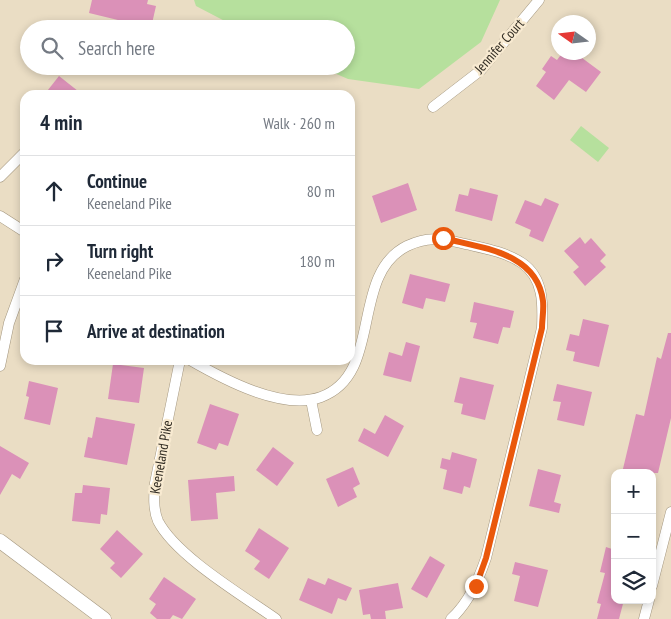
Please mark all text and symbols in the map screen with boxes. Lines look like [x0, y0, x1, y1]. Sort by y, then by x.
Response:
street label: Jennifer Court [470, 15, 528, 78]
north arrow [551, 15, 596, 60]
search box [20, 20, 355, 75]
icon: search [38, 34, 66, 62]
text: Search here [78, 36, 155, 60]
text: 4 min [40, 109, 82, 136]
text: Walk · 260 m [263, 113, 335, 133]
text: Continue [87, 169, 147, 193]
icon: ahead [40, 177, 68, 205]
text: 80 m [307, 181, 335, 201]
text: Keeneland Pike [87, 193, 172, 213]
route start [432, 227, 455, 250]
text: Turn right [87, 239, 153, 263]
icon: right [40, 247, 68, 275]
text: 180 m [300, 251, 335, 271]
text: Keeneland Pike [87, 263, 172, 283]
icon: arrive [40, 317, 68, 345]
text: Arrive at destination [87, 319, 225, 343]
street label: Keeneland Pike [146, 419, 176, 495]
map controls [611, 469, 656, 604]
button: + [611, 469, 656, 514]
button: − [611, 514, 656, 559]
button: layers [611, 559, 656, 604]
route end [465, 575, 488, 598]

